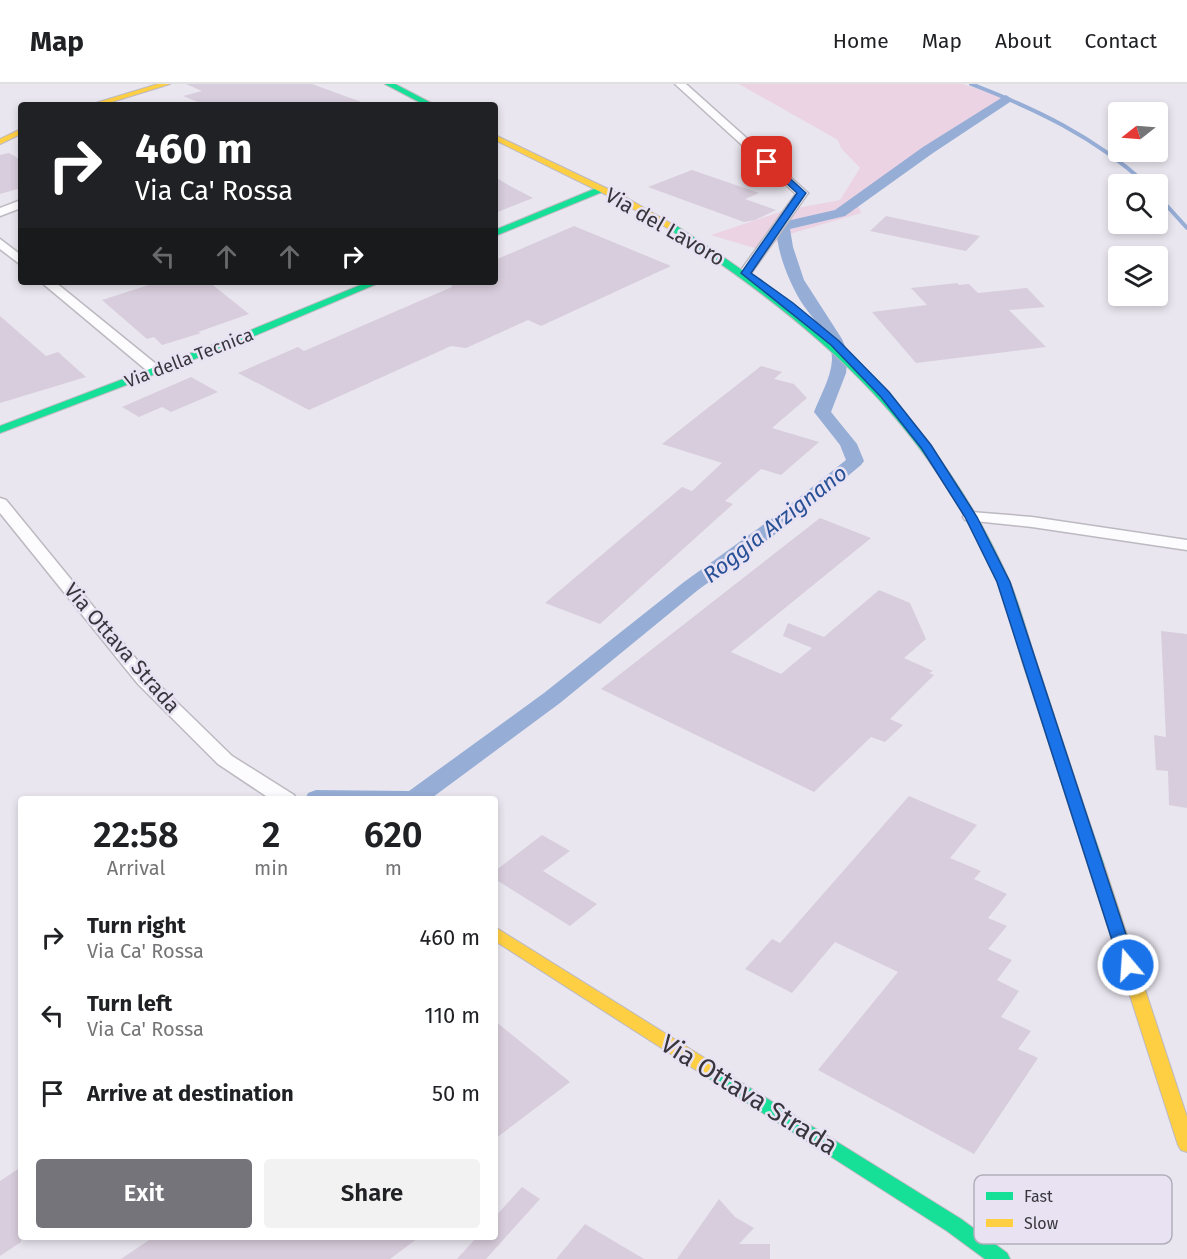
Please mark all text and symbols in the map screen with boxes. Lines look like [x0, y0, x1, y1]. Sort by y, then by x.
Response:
text: Map [30, 25, 84, 58]
text: Home [833, 28, 889, 54]
text: Map [922, 28, 962, 54]
text: About [995, 28, 1052, 54]
text: Contact [1085, 28, 1157, 54]
north arrow [1108, 102, 1168, 162]
map controls [1108, 102, 1168, 306]
text: 460 m [135, 124, 252, 174]
icon: right [36, 126, 114, 204]
pin [741, 136, 792, 187]
icon: arrive [750, 145, 783, 178]
button: search [1108, 174, 1168, 234]
text: Via Ca' Rossa [135, 175, 293, 207]
street label: Via del Lavoro [601, 182, 729, 272]
icon: left [147, 240, 180, 273]
icon: ahead [210, 240, 243, 273]
icon: ahead [273, 240, 306, 273]
icon: right [336, 240, 369, 273]
button: layers [1108, 246, 1168, 306]
street label: Via della Tecnica [122, 323, 256, 393]
water label: Roggia Arzignano [698, 459, 852, 589]
street label: Via Ottava Strada [58, 578, 186, 718]
text: 22:58 [93, 813, 179, 857]
text: 2 [262, 813, 281, 857]
text: 620 [364, 813, 423, 857]
text: Arrival [107, 856, 165, 880]
text: min [254, 856, 289, 880]
text: m [385, 856, 402, 880]
text: Turn right [87, 912, 186, 939]
icon: right [36, 921, 69, 954]
text: 460 m [420, 924, 480, 951]
position arrow [1096, 933, 1160, 997]
text: Via Ca' Rossa [87, 939, 204, 963]
text: Turn left [87, 990, 172, 1017]
icon: left [36, 999, 69, 1032]
text: 110 m [424, 1002, 480, 1029]
text: Via Ca' Rossa [87, 1017, 204, 1041]
street label: Via Ottava Strada [655, 1028, 843, 1162]
icon: arrive [36, 1077, 69, 1110]
text: Arrive at destination [87, 1080, 294, 1107]
text: 50 m [432, 1080, 480, 1107]
button: Exit [36, 1159, 252, 1228]
button: Share [264, 1159, 480, 1228]
legend [974, 1175, 1172, 1244]
text: Fast [1024, 1187, 1053, 1206]
text: Slow [1024, 1214, 1059, 1233]

